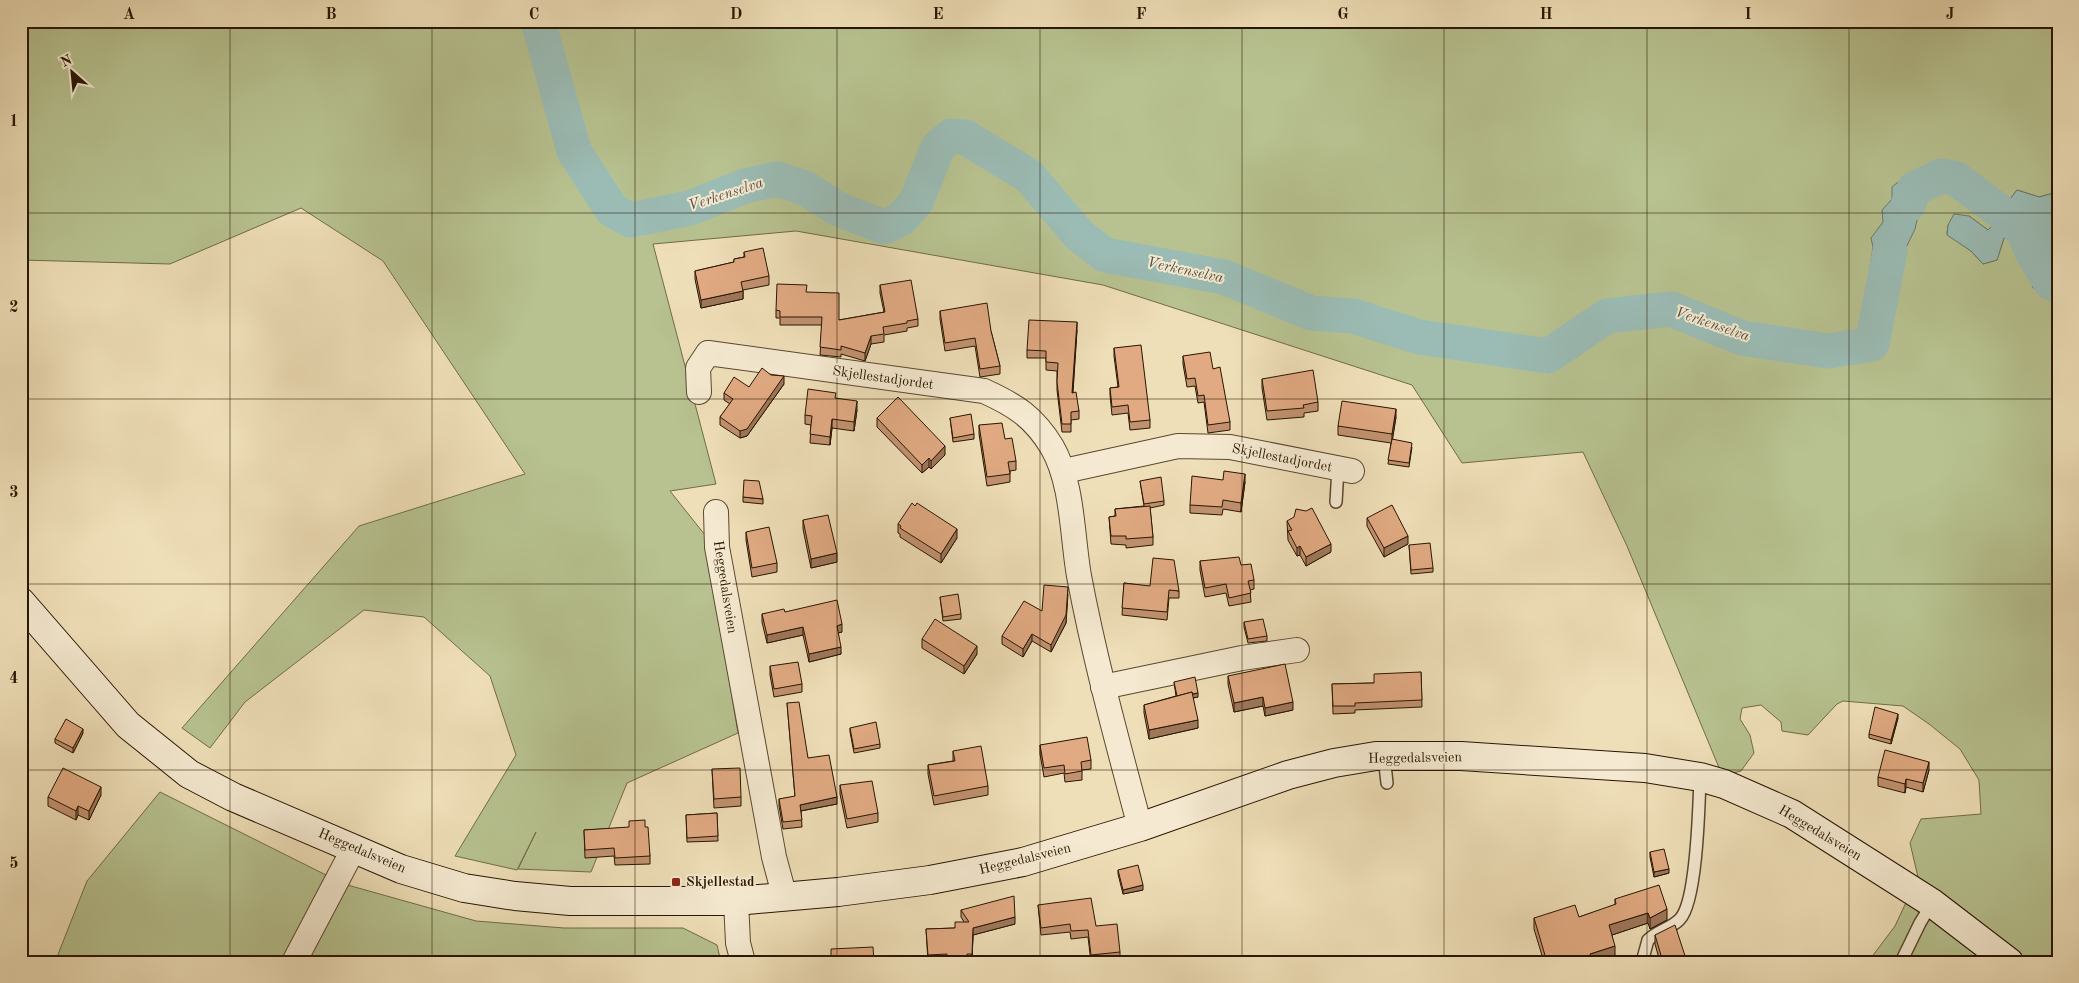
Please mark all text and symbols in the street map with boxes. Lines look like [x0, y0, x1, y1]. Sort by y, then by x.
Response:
text: A [123, 7, 135, 23]
text: B [325, 7, 337, 23]
text: C [529, 7, 539, 23]
text: D [730, 7, 742, 23]
text: E [932, 7, 944, 23]
text: F [1136, 7, 1147, 23]
text: G [1337, 7, 1349, 23]
text: H [1539, 7, 1553, 23]
text: I [1744, 7, 1752, 23]
text: J [1946, 7, 1955, 23]
north arrow [48, 48, 98, 98]
text: N [59, 53, 75, 70]
text: 1 [9, 114, 19, 130]
water label: Verkenselva [687, 176, 765, 214]
water label: Verkenselva [1145, 256, 1225, 286]
text: 2 [9, 300, 19, 316]
water label: Verkenselva [1673, 305, 1751, 345]
street label: Skjellestadjordet [832, 364, 935, 392]
street label: Skjellestadjordet [1231, 441, 1333, 475]
text: 3 [9, 485, 19, 501]
street label: Heggedalsveien [711, 539, 739, 635]
text: 4 [9, 671, 19, 687]
street label: Heggedalsveien [1368, 750, 1463, 766]
street label: Heggedalsveien [1776, 803, 1864, 863]
street label: Heggedalsveien [316, 826, 408, 876]
street label: Heggedalsveien [978, 841, 1073, 877]
text: 5 [9, 856, 19, 872]
place label: Skjellestad [686, 875, 755, 889]
marker: Skjellestad [670, 876, 682, 888]

